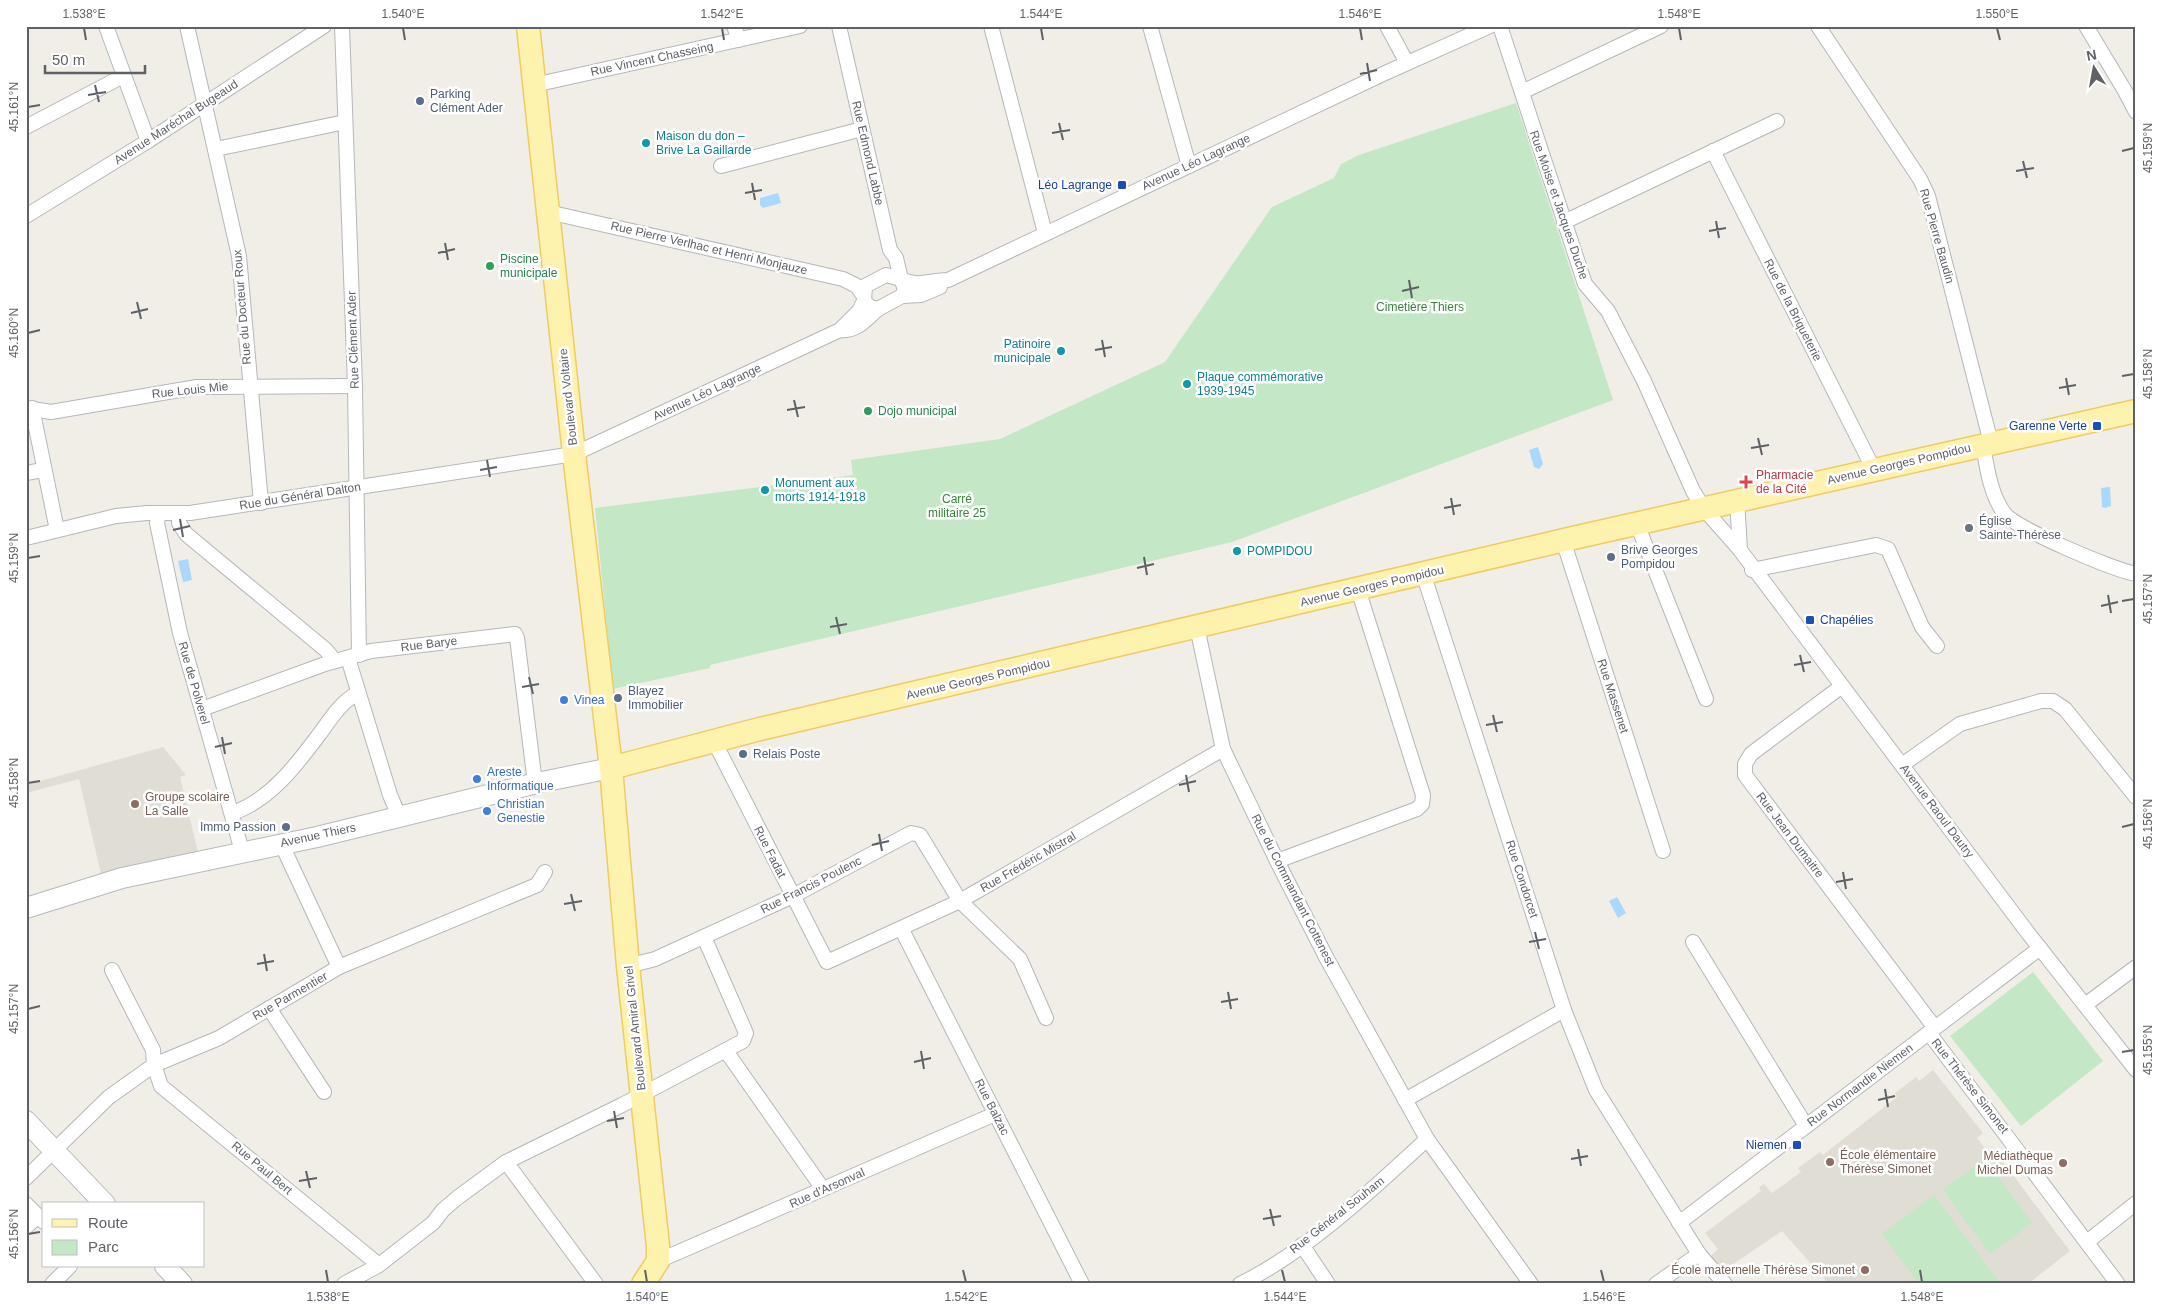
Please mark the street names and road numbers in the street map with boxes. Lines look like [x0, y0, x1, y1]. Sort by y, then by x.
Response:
street label: Rue Vincent Chasseing [589, 39, 715, 79]
street label: Avenue Maréchal Bugeaud [112, 77, 240, 167]
street label: Rue Edmond Labbe [849, 99, 887, 207]
street label: Rue Moise et Jacques Duche [1527, 129, 1591, 282]
street label: Avenue Léo Lagrange [1140, 131, 1253, 193]
street label: Rue Pierre Baudin [1917, 187, 1957, 285]
street label: Rue Pierre Verlhac et Henri Monjauze [609, 219, 809, 278]
street label: Rue du Docteur Roux [230, 249, 254, 365]
street label: Rue de la Briqueterie [1761, 257, 1825, 364]
street label: Rue Clément Ader [344, 291, 362, 389]
street label: Boulevard Voltaire [556, 348, 580, 446]
street label: Avenue Léo Lagrange [651, 361, 764, 423]
street label: Rue Louis Mie [151, 379, 229, 401]
street label: Avenue Georges Pompidou [1826, 441, 1972, 487]
street label: Rue du Général Dalton [238, 479, 362, 513]
street label: Avenue Georges Pompidou [1299, 563, 1445, 609]
street label: Rue Barye [400, 634, 458, 654]
street label: Rue de Polverel [176, 640, 212, 726]
street label: Avenue Georges Pompidou [905, 656, 1051, 702]
street label: Rue Massenet [1594, 657, 1632, 736]
street label: Avenue Raoul Dautry [1897, 761, 1977, 861]
street label: Rue Jean Dumaitre [1753, 790, 1827, 881]
street label: Rue du Commandant Cottenest [1248, 812, 1338, 969]
street label: Avenue Thiers [279, 820, 357, 850]
street label: Rue Fadat [751, 824, 789, 881]
street label: Rue Frédéric Mistral [978, 829, 1078, 895]
street label: Rue Condorcet [1503, 838, 1541, 920]
street label: Rue Francis Poulenc [758, 853, 864, 917]
street label: Boulevard Amiral Grivel [621, 965, 649, 1091]
street label: Rue Parmentier [250, 969, 330, 1023]
street label: Rue Thérèse Simonet [1929, 1036, 2012, 1137]
street label: Rue Normandie Niemen [1804, 1041, 1916, 1129]
street label: Rue Balzac [972, 1076, 1012, 1138]
street label: Rue Paul Bert [229, 1139, 296, 1198]
street label: Rue d'Arsonval [787, 1165, 867, 1211]
street label: Rue Général Souham [1287, 1174, 1387, 1256]

